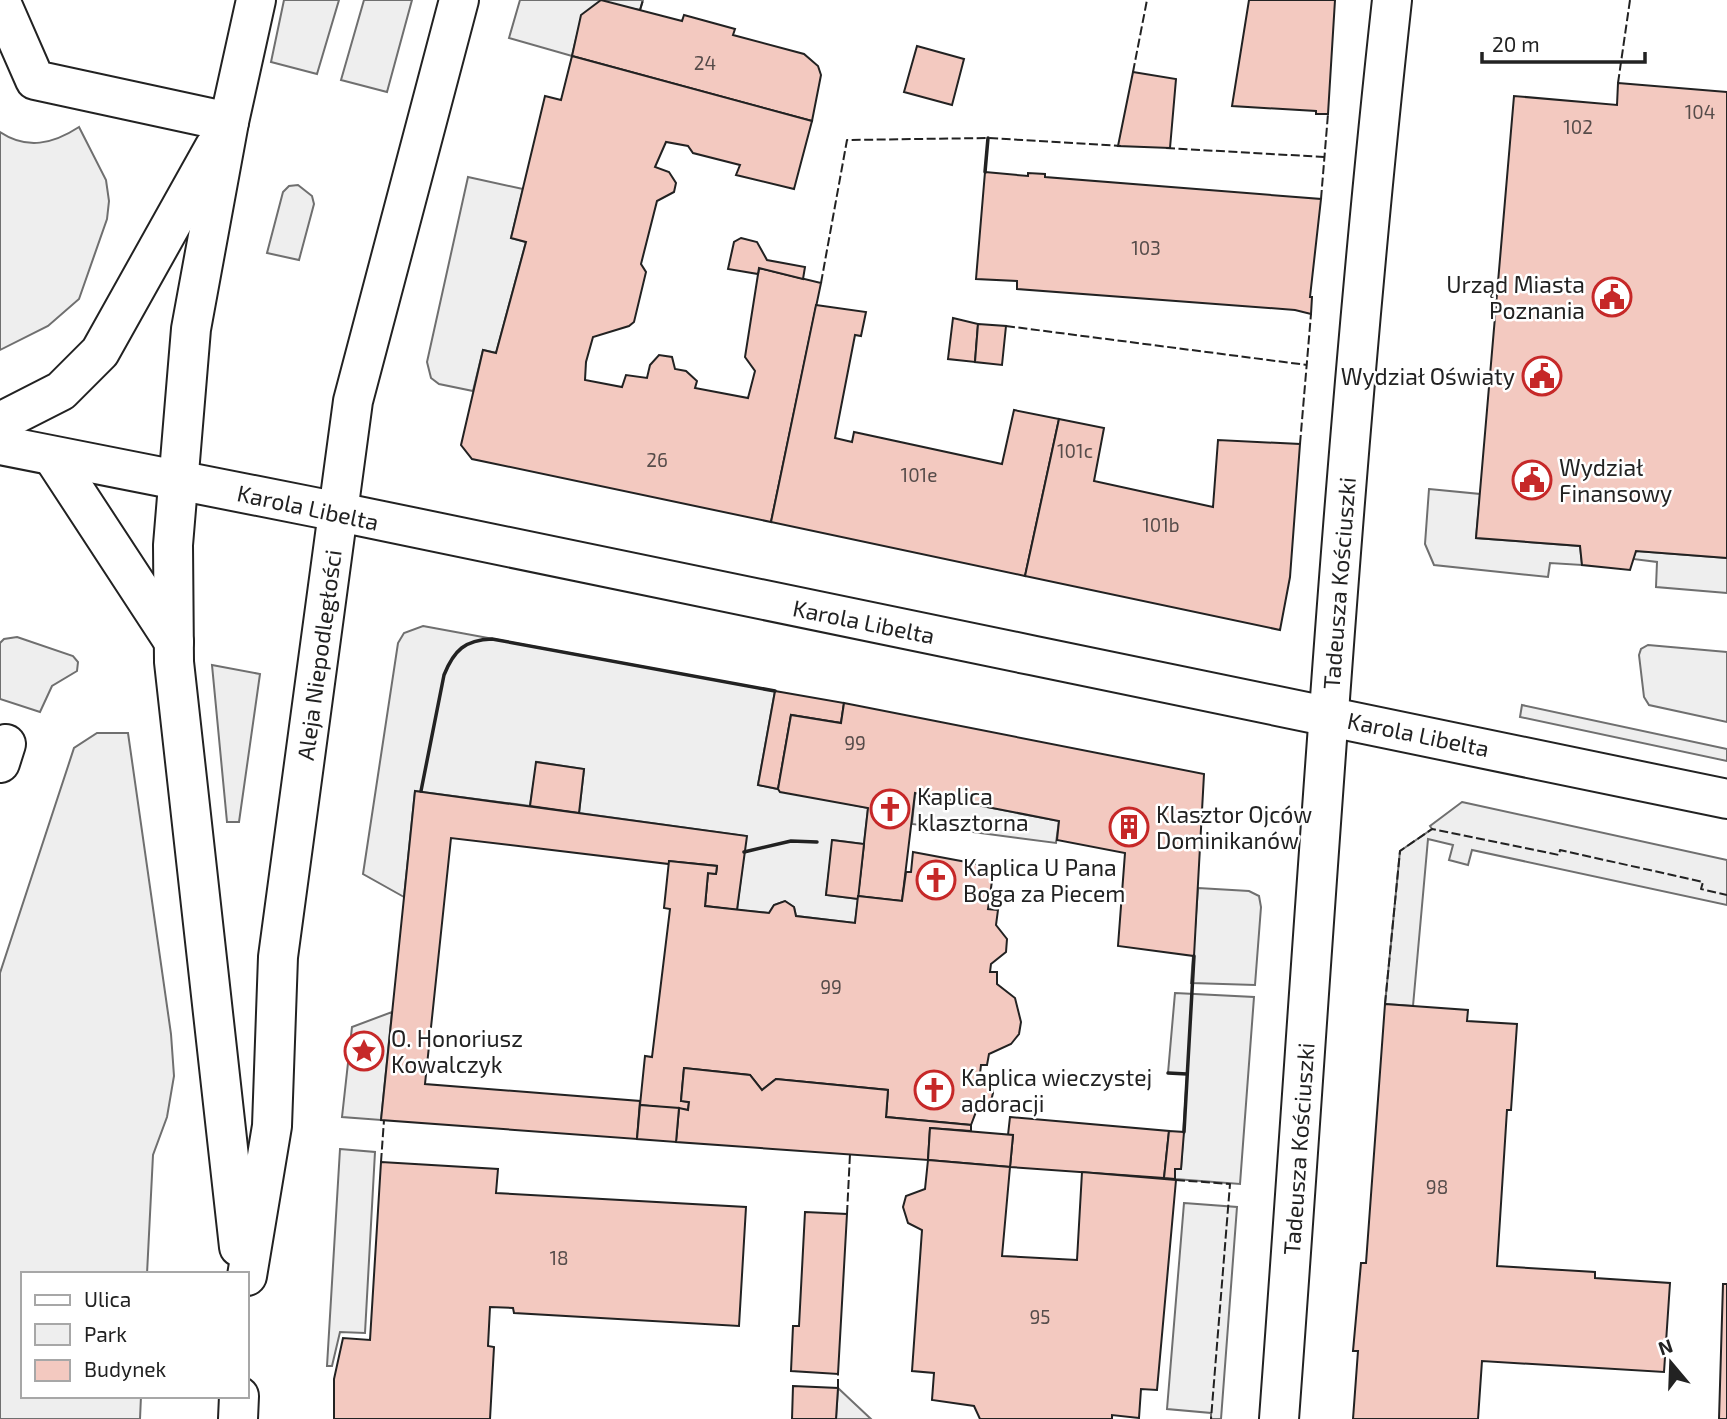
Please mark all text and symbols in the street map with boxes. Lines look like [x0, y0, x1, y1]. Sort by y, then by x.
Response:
scale bar [1482, 21, 1645, 65]
text: 20 m [1492, 31, 1540, 56]
house number: 24 [694, 51, 716, 74]
house number: 104 [1685, 100, 1715, 123]
house number: 102 [1563, 115, 1593, 138]
house number: 103 [1131, 236, 1161, 259]
place label: Urząd Miasta Poznania [1446, 270, 1585, 324]
public building icon: Urząd Miasta Poznania [1591, 276, 1633, 318]
public building icon: Wydział Oświaty [1521, 355, 1563, 397]
place label: Wydział Oświaty [1341, 362, 1515, 390]
house number: 101c [1057, 439, 1093, 462]
house number: 26 [646, 448, 668, 471]
place label: Wydział Finansowy [1559, 453, 1672, 507]
public building icon: Wydział Finansowy [1511, 459, 1553, 501]
house number: 101e [901, 463, 937, 486]
street label: Tadeusza Kościuszki [1317, 476, 1361, 690]
street label: Karola Libelta [235, 478, 381, 536]
house number: 101b [1142, 513, 1180, 536]
street label: Aleja Niepodległości [291, 548, 347, 762]
street label: Karola Libelta [790, 593, 937, 649]
street label: Karola Libelta [1345, 706, 1492, 762]
house number: 99 [844, 731, 866, 754]
place label: Kaplica klasztorna [917, 782, 1029, 836]
church icon: Kaplica klasztorna [869, 788, 911, 830]
place label: Klasztor Ojców Dominikanów [1156, 800, 1312, 854]
building icon: Klasztor Ojców Dominikanów [1108, 806, 1150, 848]
place label: Kaplica U Pana Boga za Piecem [963, 853, 1125, 907]
church icon: Kaplica U Pana Boga za Piecem [915, 859, 957, 901]
house number: 99 [820, 975, 842, 998]
place label: O. Honoriusz Kowalczyk [391, 1024, 523, 1078]
place icon: O. Honoriusz Kowalczyk [343, 1030, 385, 1072]
street label: Tadeusza Kościuszki [1277, 1042, 1320, 1256]
place label: Kaplica wieczystej adoracji [961, 1063, 1152, 1117]
church icon: Kaplica wieczystej adoracji [913, 1069, 955, 1111]
house number: 98 [1426, 1175, 1448, 1198]
house number: 18 [549, 1246, 569, 1269]
legend [21, 1272, 248, 1398]
text: Ulica [84, 1286, 131, 1311]
house number: 95 [1029, 1305, 1051, 1328]
text: Park [84, 1321, 127, 1346]
north arrow [1636, 1328, 1706, 1398]
text: N [1655, 1333, 1676, 1360]
text: Budynek [84, 1356, 167, 1381]

